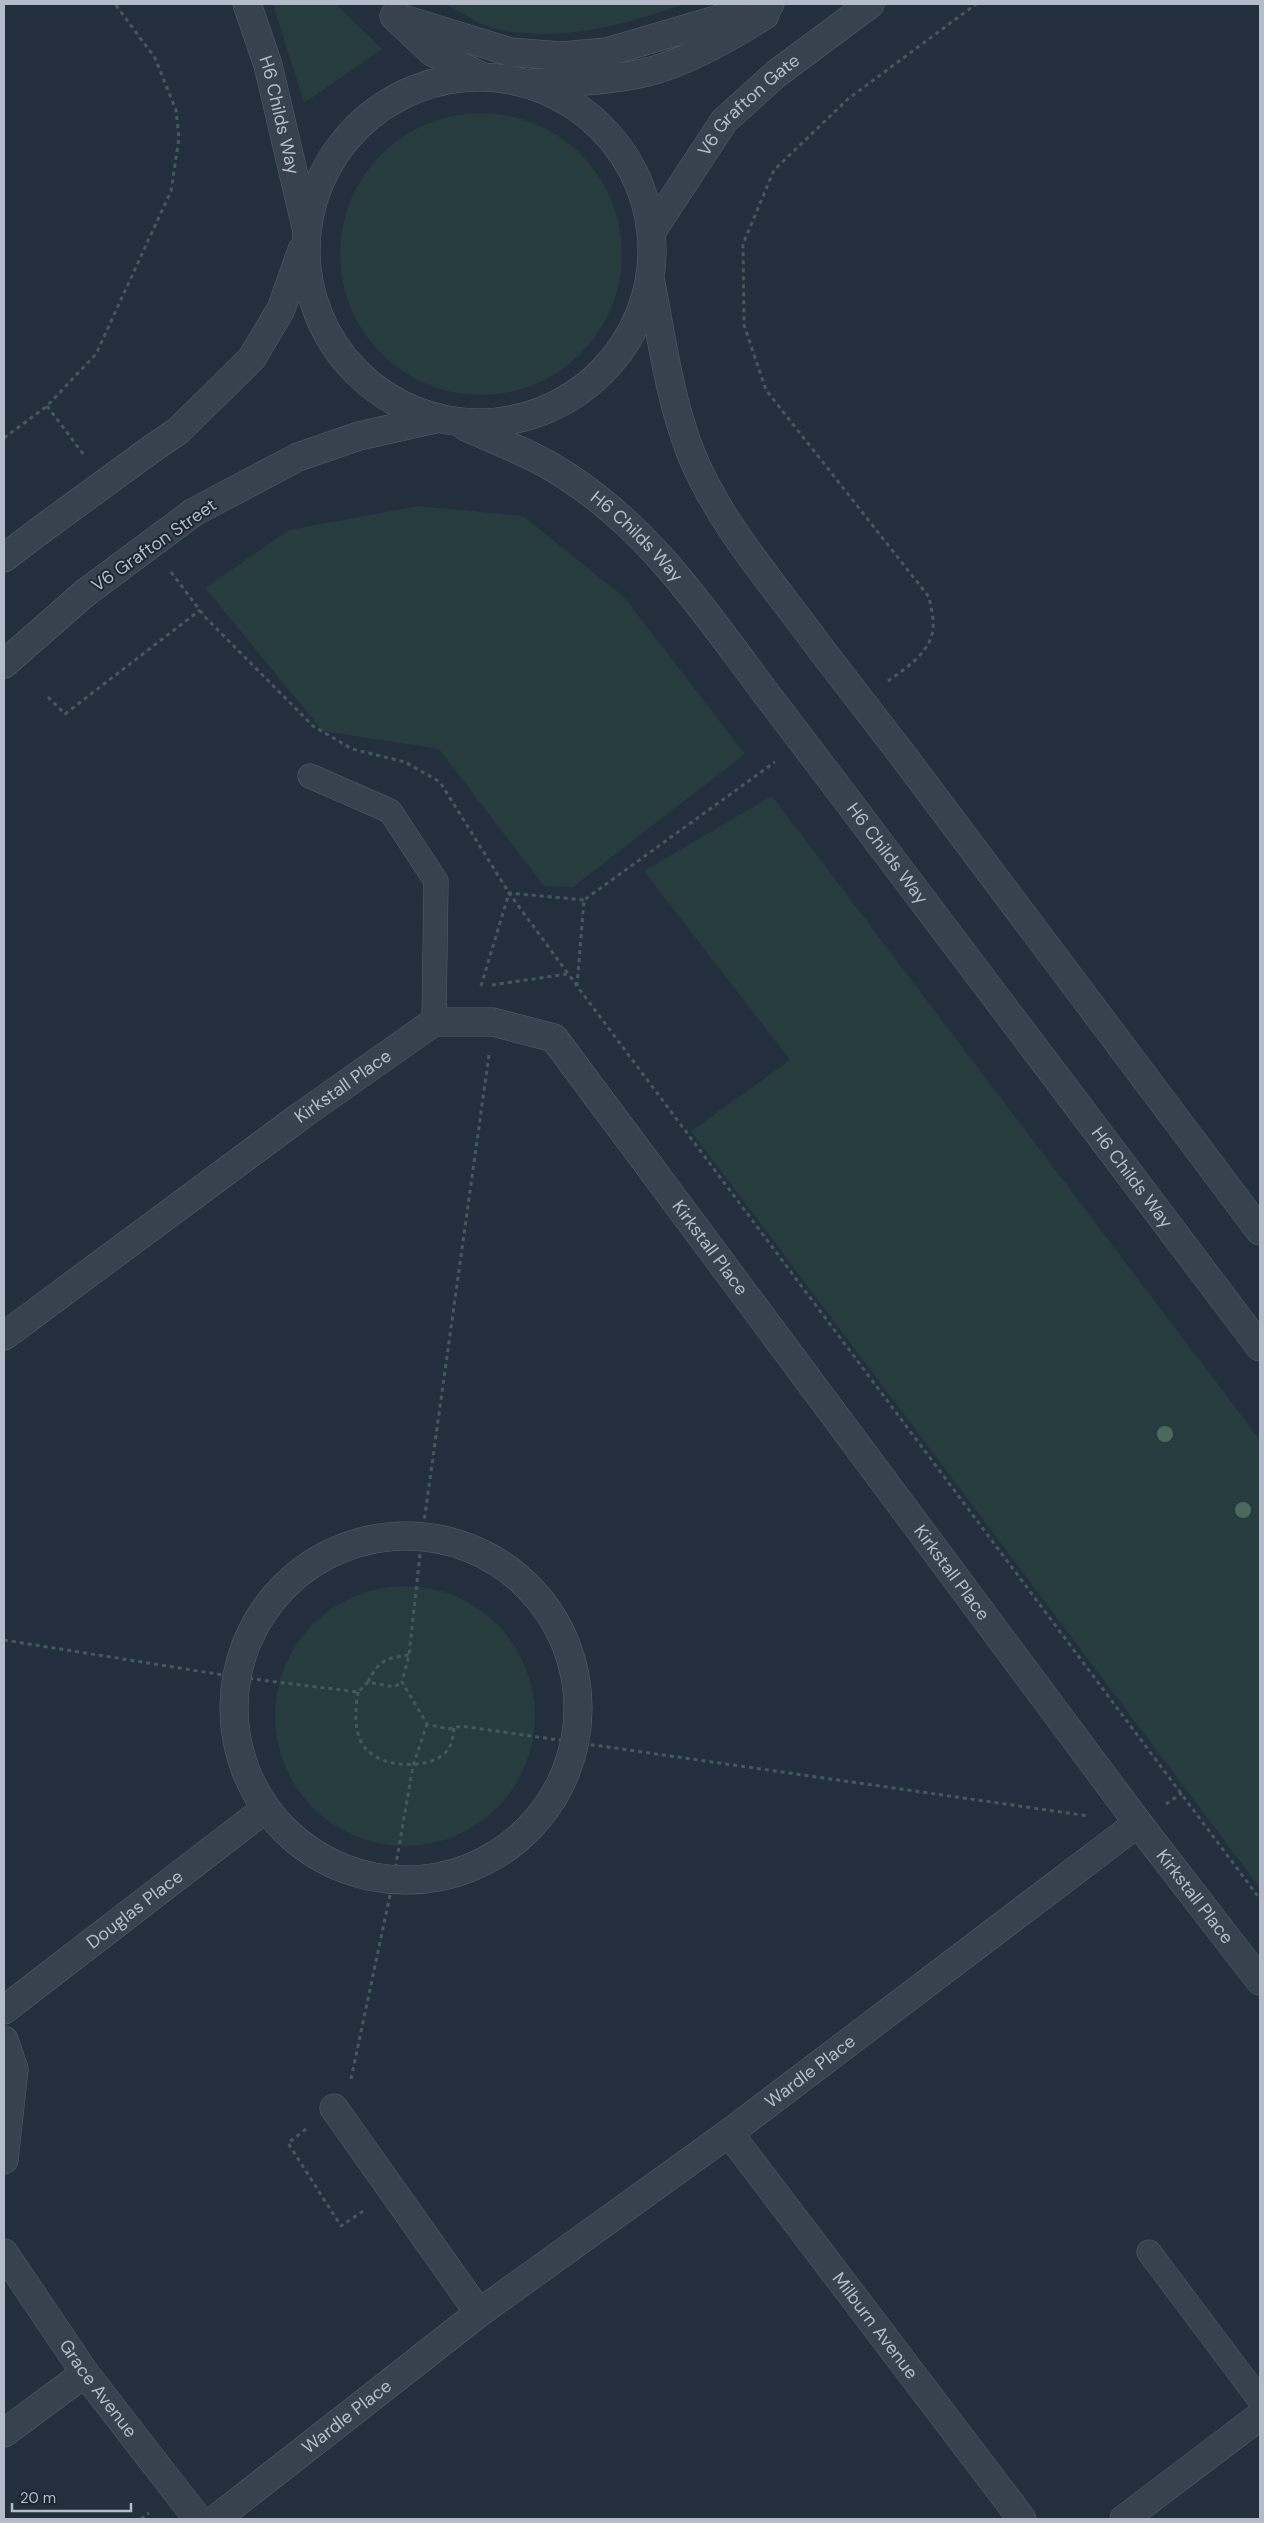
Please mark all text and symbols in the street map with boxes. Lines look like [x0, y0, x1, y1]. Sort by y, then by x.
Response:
street label: V6 Grafton Gate [692, 48, 805, 161]
street label: H6 Childs Way [254, 52, 305, 177]
street label: H6 Childs Way [586, 485, 688, 587]
street label: V6 Grafton Street [87, 493, 221, 597]
street label: H6 Childs Way [841, 798, 933, 909]
street label: Kirkstall Place [290, 1044, 396, 1129]
street label: H6 Childs Way [1086, 1122, 1178, 1233]
street label: Kirkstall Place [667, 1195, 753, 1300]
street label: Kirkstall Place [908, 1520, 995, 1625]
street label: Kirkstall Place [1151, 1845, 1239, 1949]
street label: Douglas Place [81, 1864, 188, 1954]
street label: Wardle Place [760, 2029, 860, 2114]
street label: Milburn Avenue [827, 2267, 924, 2384]
street label: Grace Avenue [54, 2335, 143, 2442]
street label: Wardle Place [297, 2374, 397, 2459]
scale bar [12, 2480, 131, 2512]
text: 20 m [20, 2488, 56, 2508]

